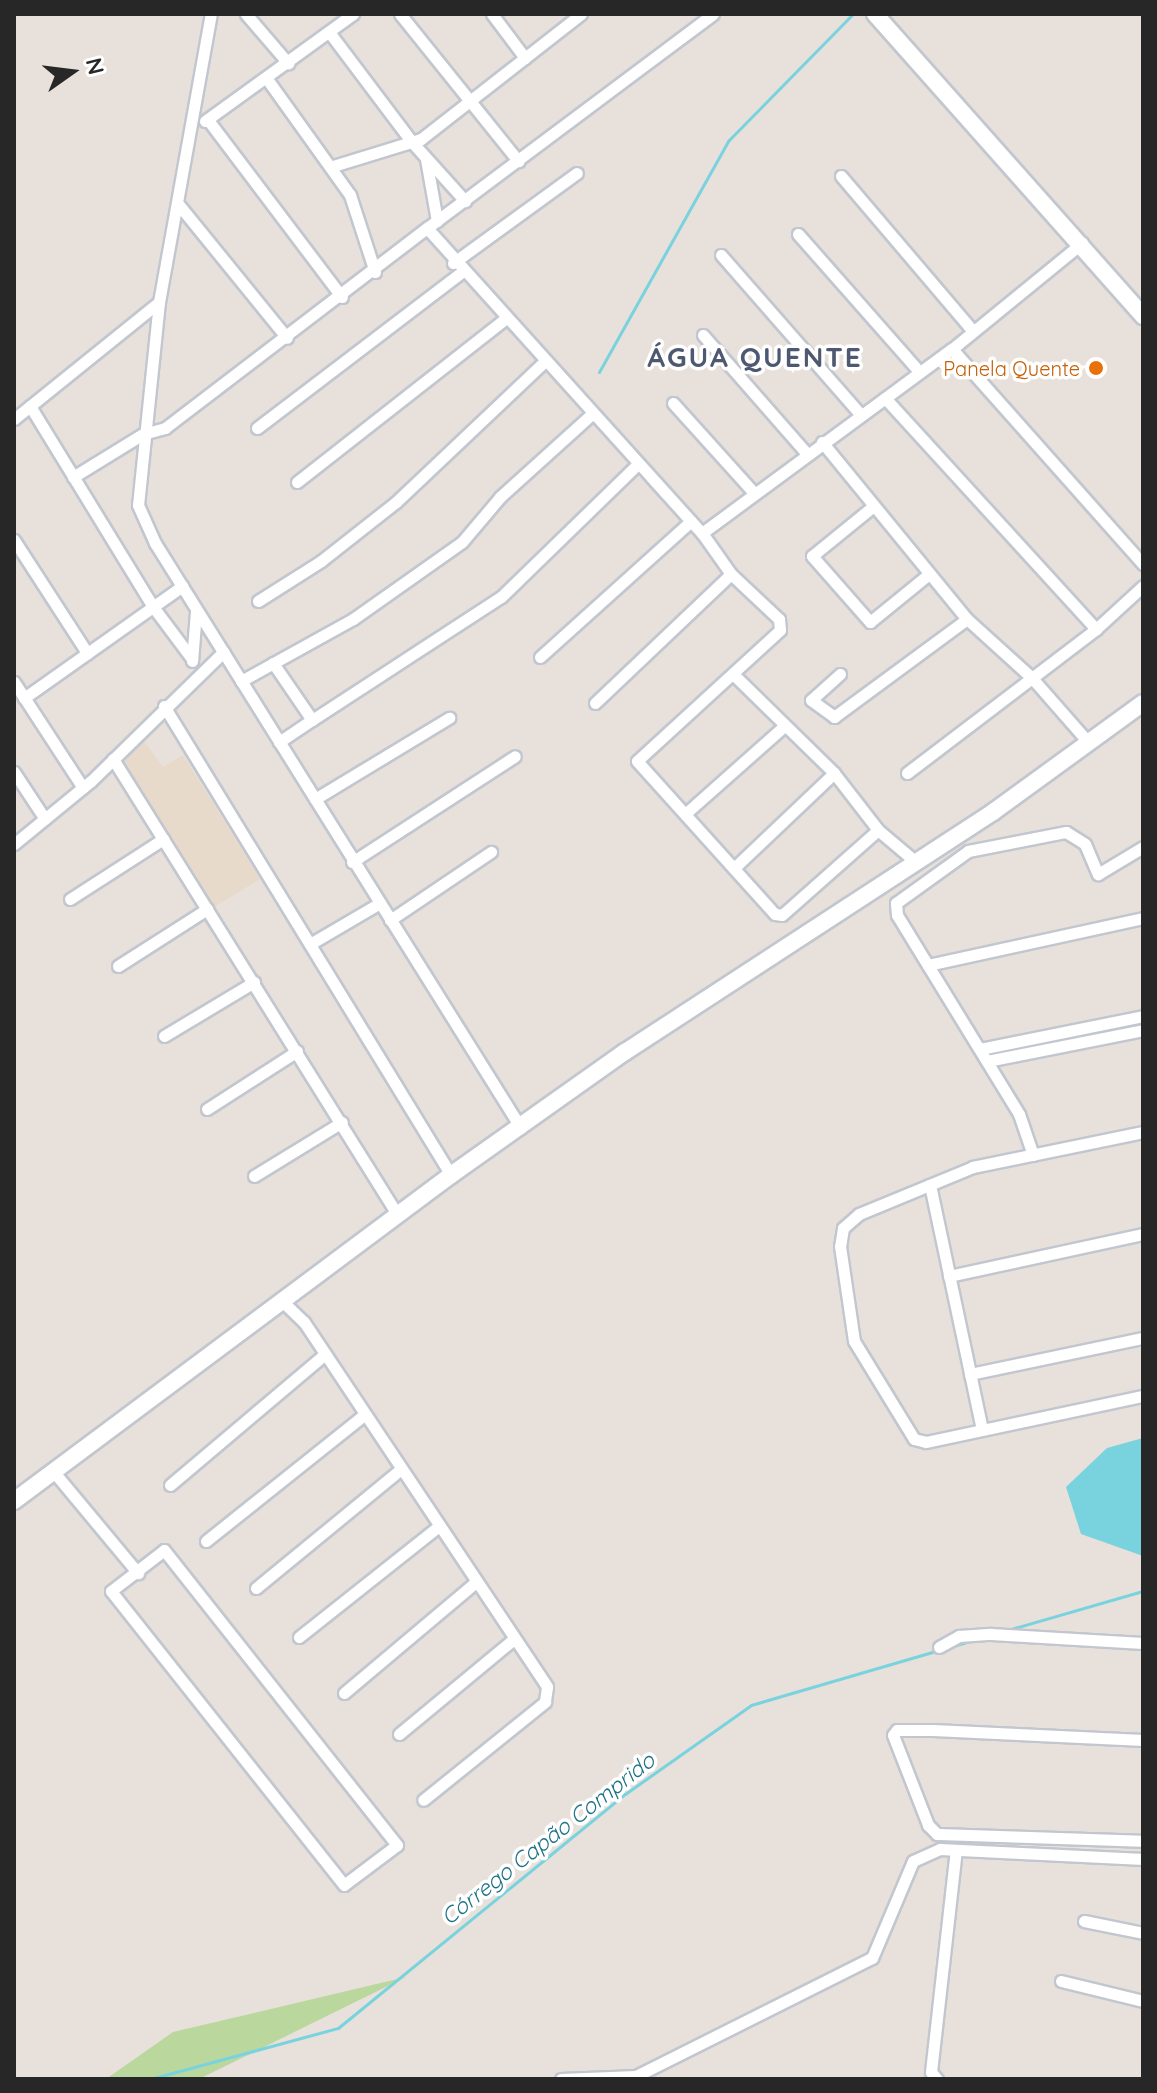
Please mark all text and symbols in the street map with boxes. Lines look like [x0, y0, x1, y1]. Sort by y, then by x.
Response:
north arrow [32, 32, 112, 112]
text: N [80, 55, 111, 77]
district label: ÁGUA QUENTE [647, 340, 863, 374]
place label: Panela Quente [943, 356, 1080, 380]
marker: Panela Quente [1087, 359, 1105, 377]
water label: Córrego Capão Comprido [436, 1747, 660, 1931]

